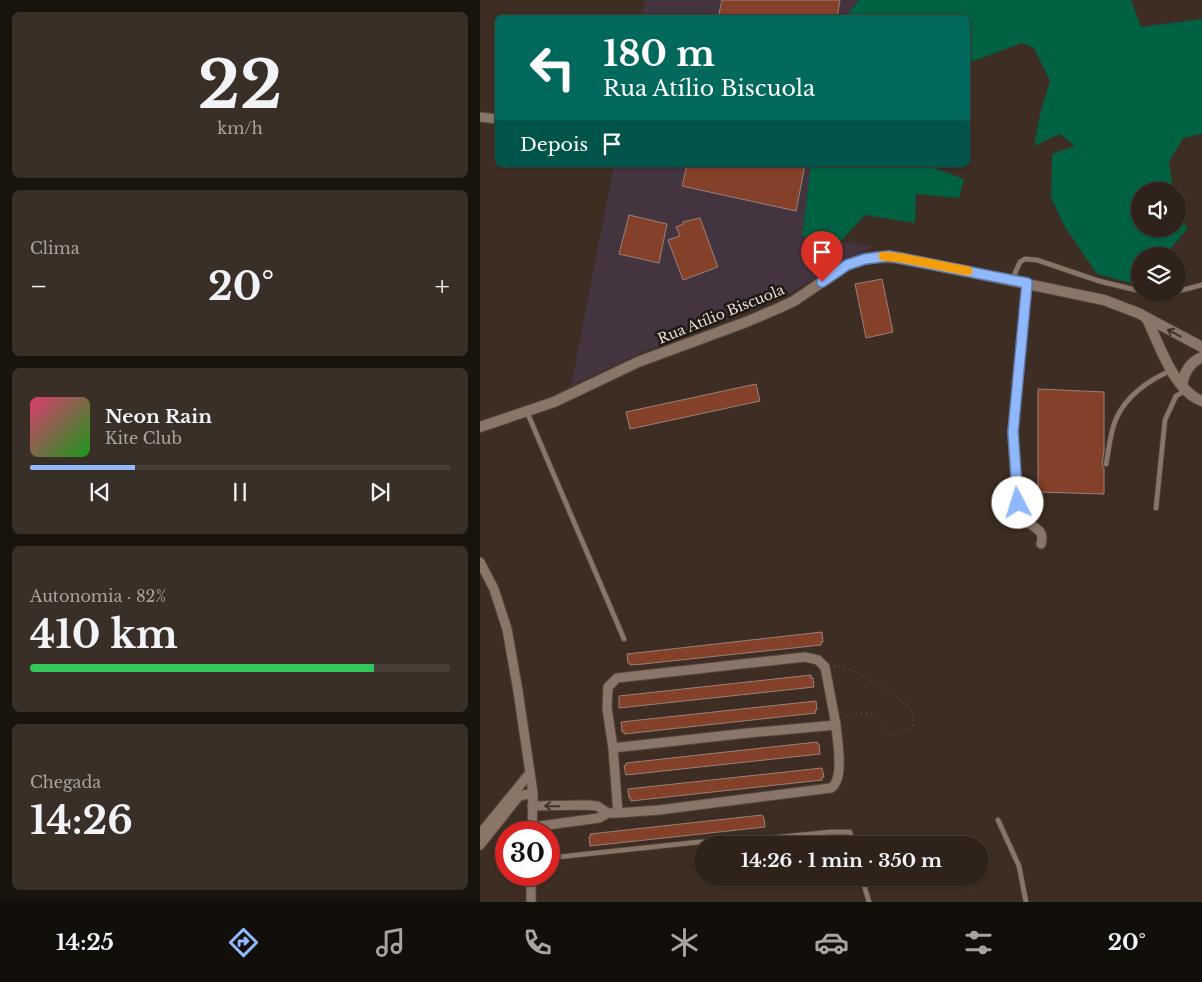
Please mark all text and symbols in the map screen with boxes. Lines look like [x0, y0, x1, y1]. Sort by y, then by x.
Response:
text: 180 m [603, 32, 715, 75]
icon: left [520, 35, 585, 100]
text: 22 [198, 45, 282, 126]
text: Rua Atílio Biscuola [603, 75, 815, 102]
text: km/h [217, 118, 263, 138]
icon: arrive [598, 130, 626, 158]
text: Depois [520, 133, 588, 156]
map controls [1131, 182, 1186, 302]
button: sound [1131, 182, 1186, 237]
pin [801, 231, 843, 282]
text: Clima [30, 238, 80, 258]
icon: arrive [808, 238, 836, 266]
button: layers [1131, 247, 1186, 302]
text: 20° [208, 263, 274, 310]
text: − [30, 269, 48, 304]
text: + [435, 269, 450, 304]
street label: Rua Atílio Biscuola [655, 280, 787, 348]
one-way arrow [1168, 328, 1182, 338]
text: Neon Rain [105, 405, 212, 428]
text: Kite Club [105, 428, 182, 448]
position arrow [991, 476, 1043, 528]
icon: previous [86, 478, 114, 506]
icon: pause [226, 478, 254, 506]
icon: next [366, 478, 394, 506]
text: Autonomia · 82% [30, 586, 166, 606]
text: 410 km [30, 611, 178, 658]
text: Chegada [30, 772, 101, 792]
text: 14:26 [30, 797, 133, 844]
one-way arrow [544, 801, 560, 811]
speed limit sign: 30 [495, 821, 560, 886]
text: 14:26 · 1 min · 350 m [741, 849, 942, 872]
icon: directions [226, 925, 261, 960]
icon: music [373, 925, 408, 960]
icon: phone [520, 925, 555, 960]
icon: climate [667, 925, 702, 960]
icon: car [814, 925, 849, 960]
icon: filters [961, 925, 996, 960]
text: 14:25 [56, 929, 114, 956]
text: 20° [1108, 929, 1146, 956]

